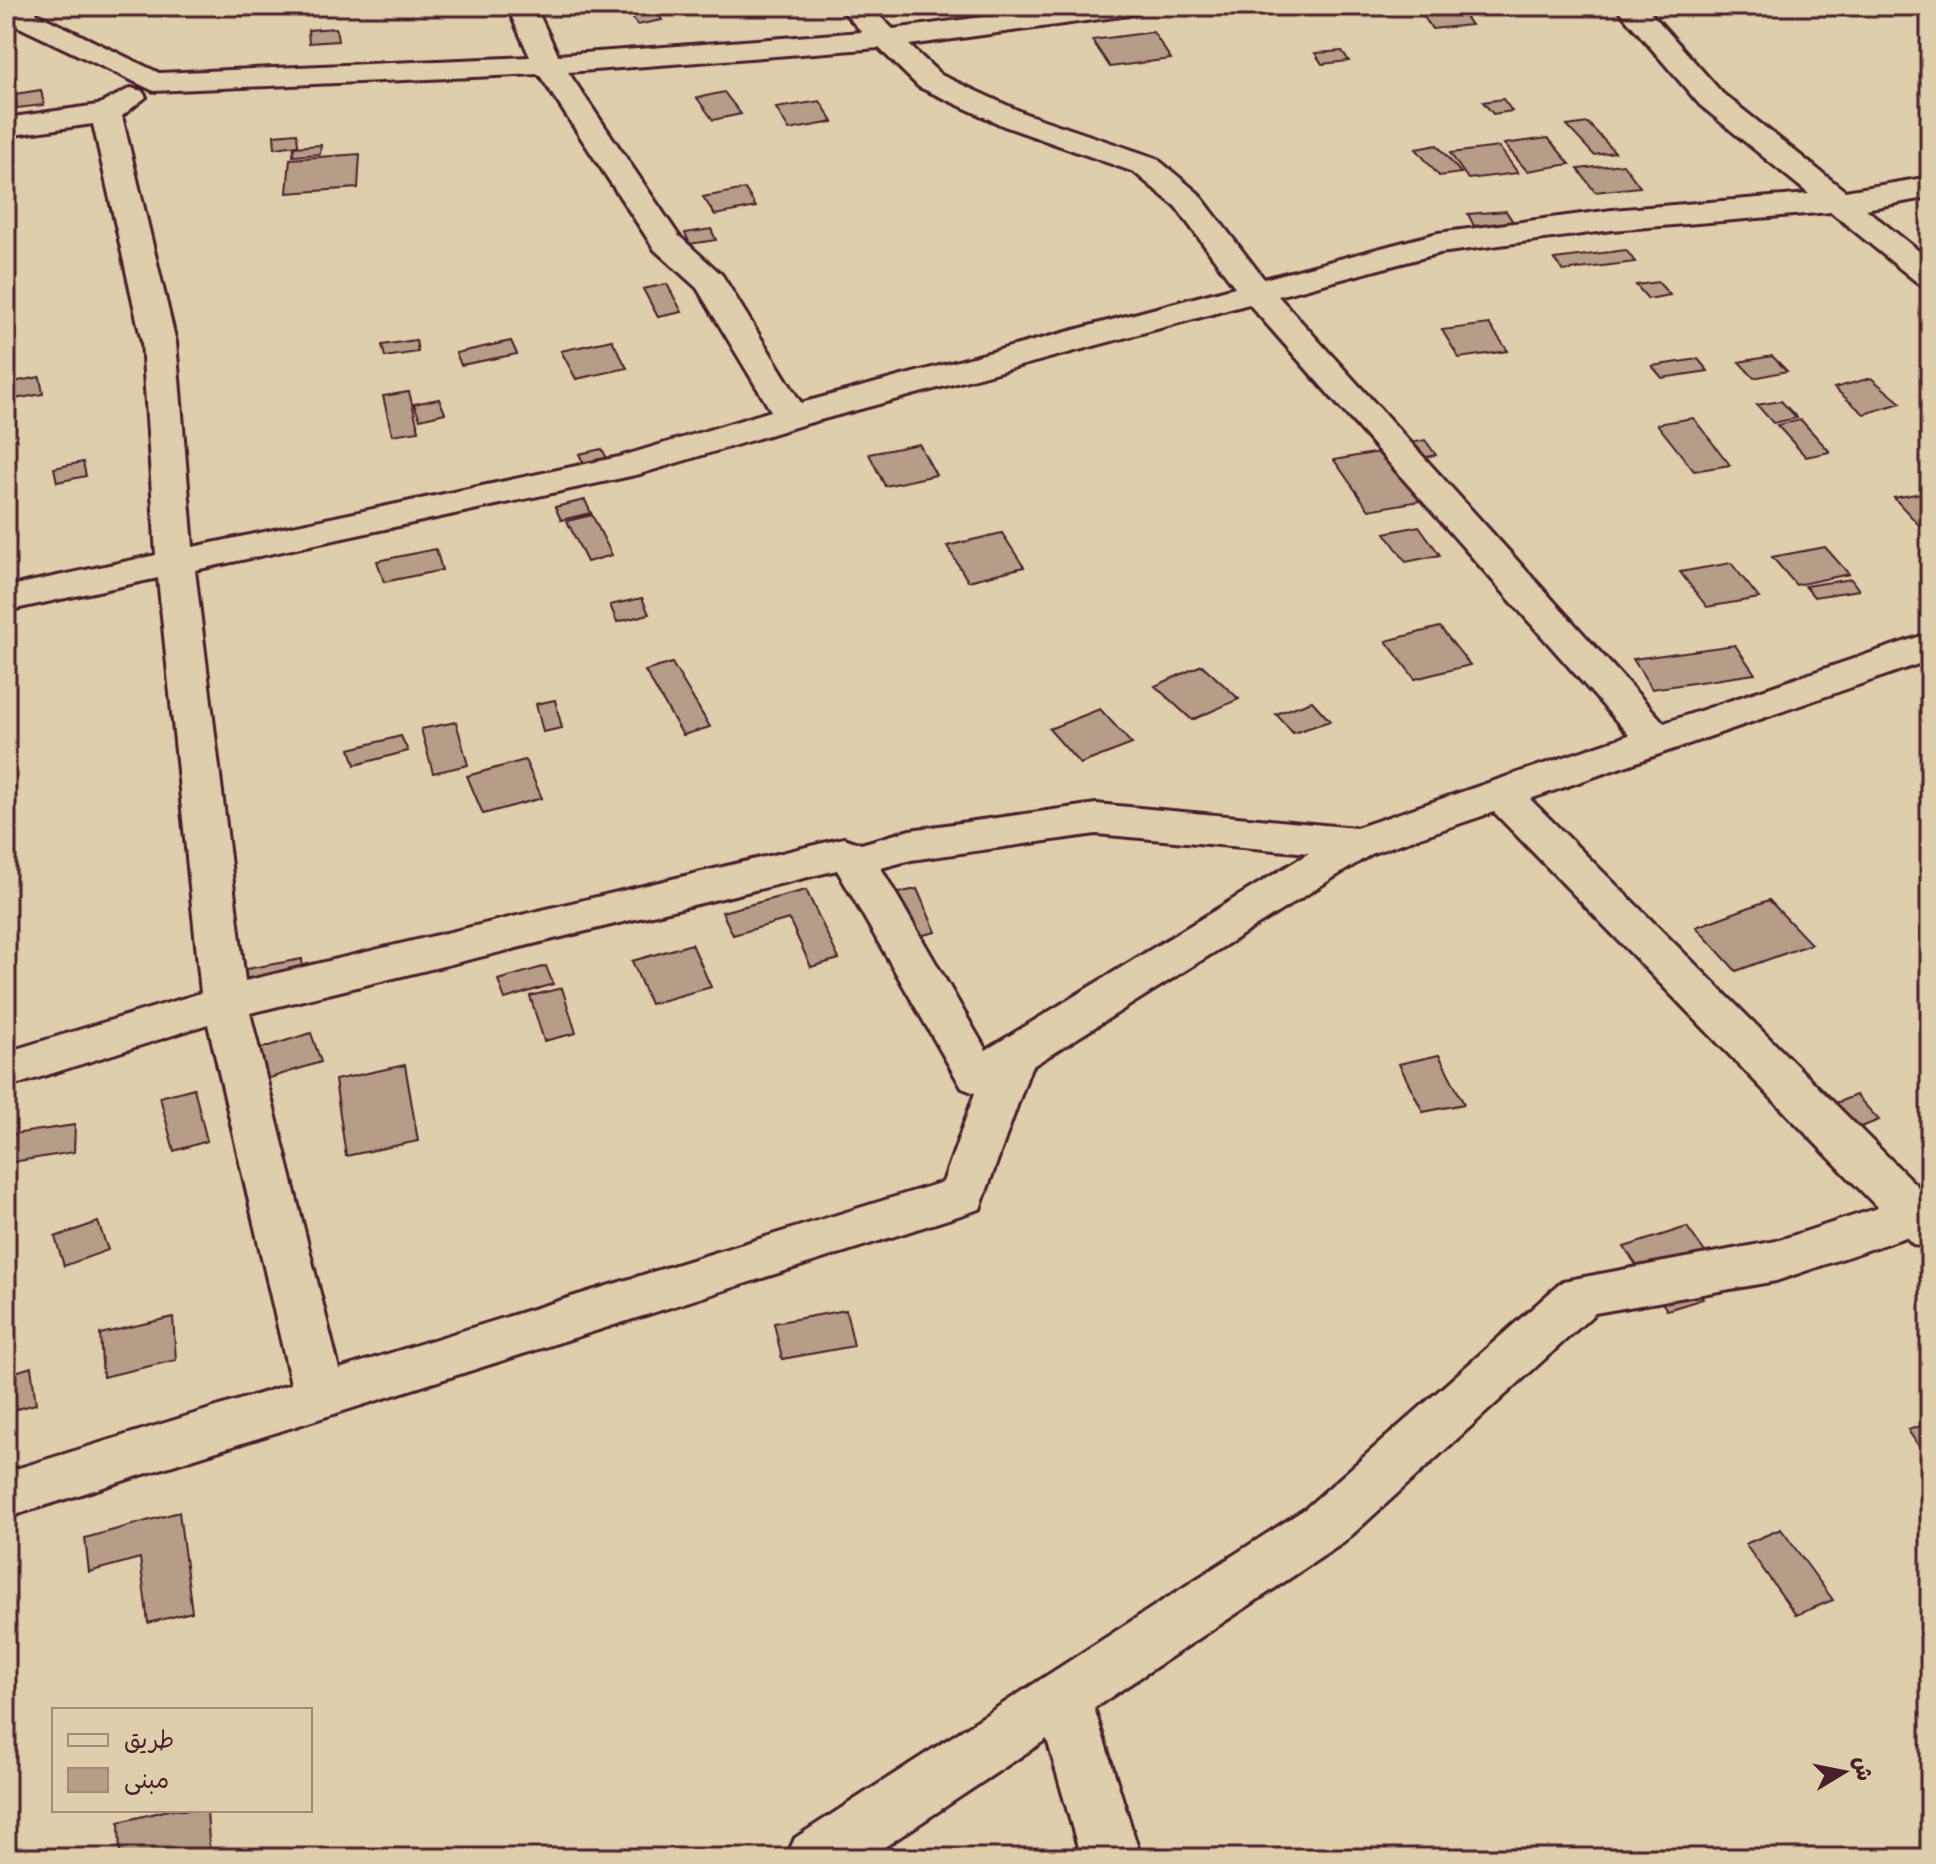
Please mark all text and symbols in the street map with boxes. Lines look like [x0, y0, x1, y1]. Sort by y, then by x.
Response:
legend [52, 1708, 312, 1812]
text: طريق [124, 1726, 174, 1755]
north arrow [1804, 1732, 1884, 1812]
text: ش [1847, 1754, 1879, 1783]
text: مبنى [124, 1766, 169, 1795]

